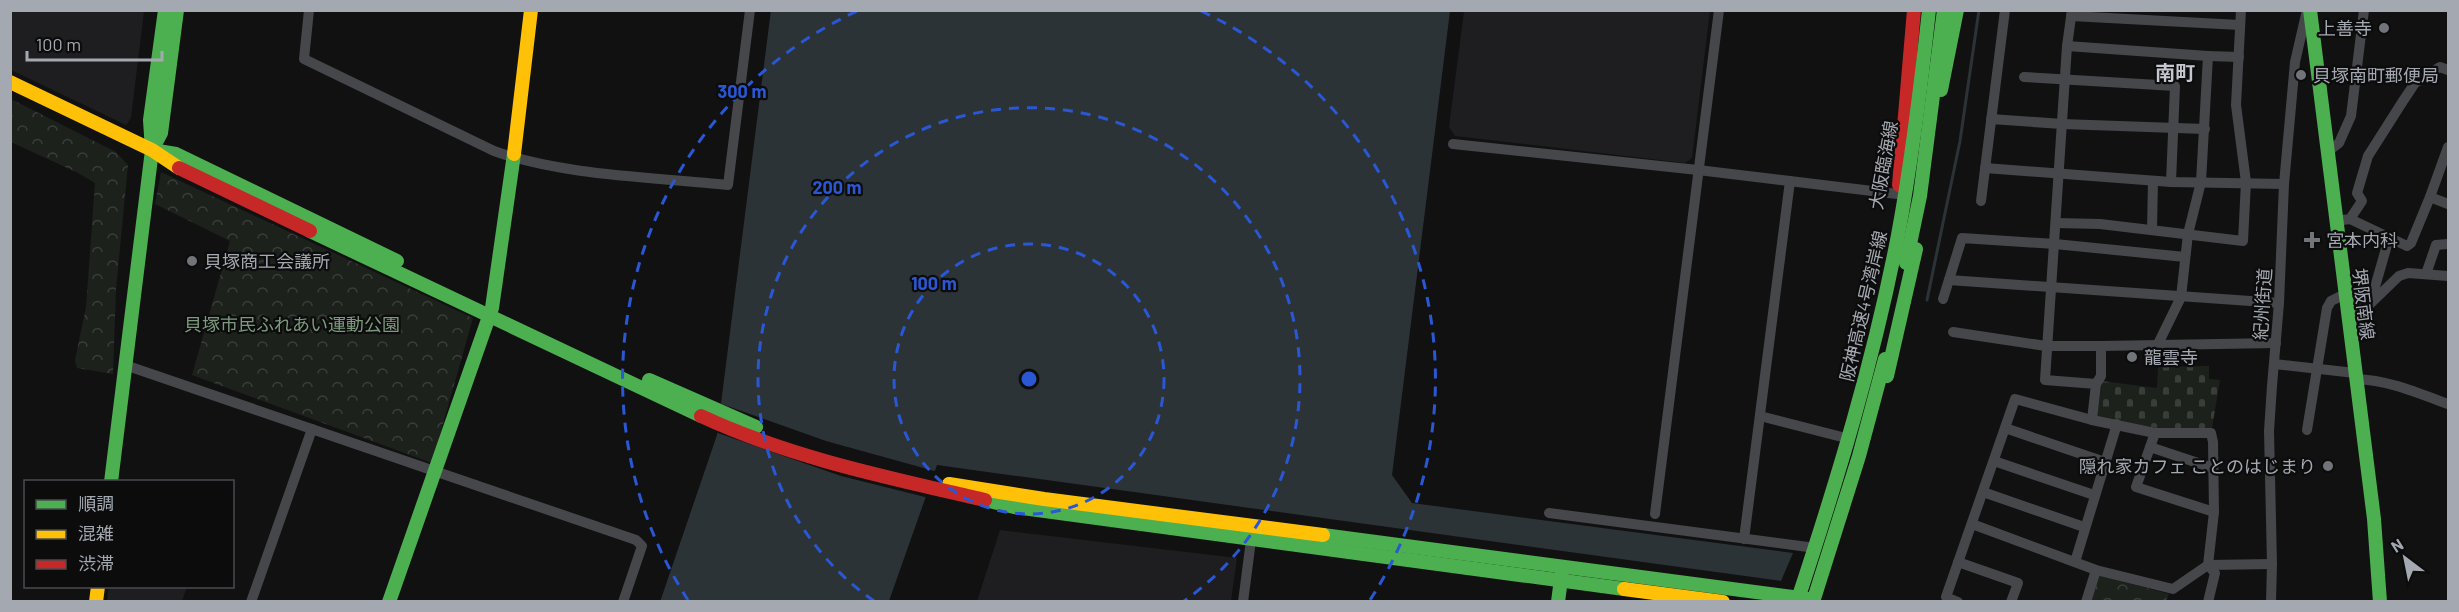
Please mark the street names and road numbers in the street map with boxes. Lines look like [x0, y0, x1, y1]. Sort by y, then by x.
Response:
street label: 大阪臨海線 [1864, 119, 1902, 211]
street label: 阪神高速4号湾岸線 [1835, 229, 1891, 383]
street label: 紀州街道 [2249, 267, 2275, 341]
street label: 堺阪南線 [2349, 267, 2379, 341]

